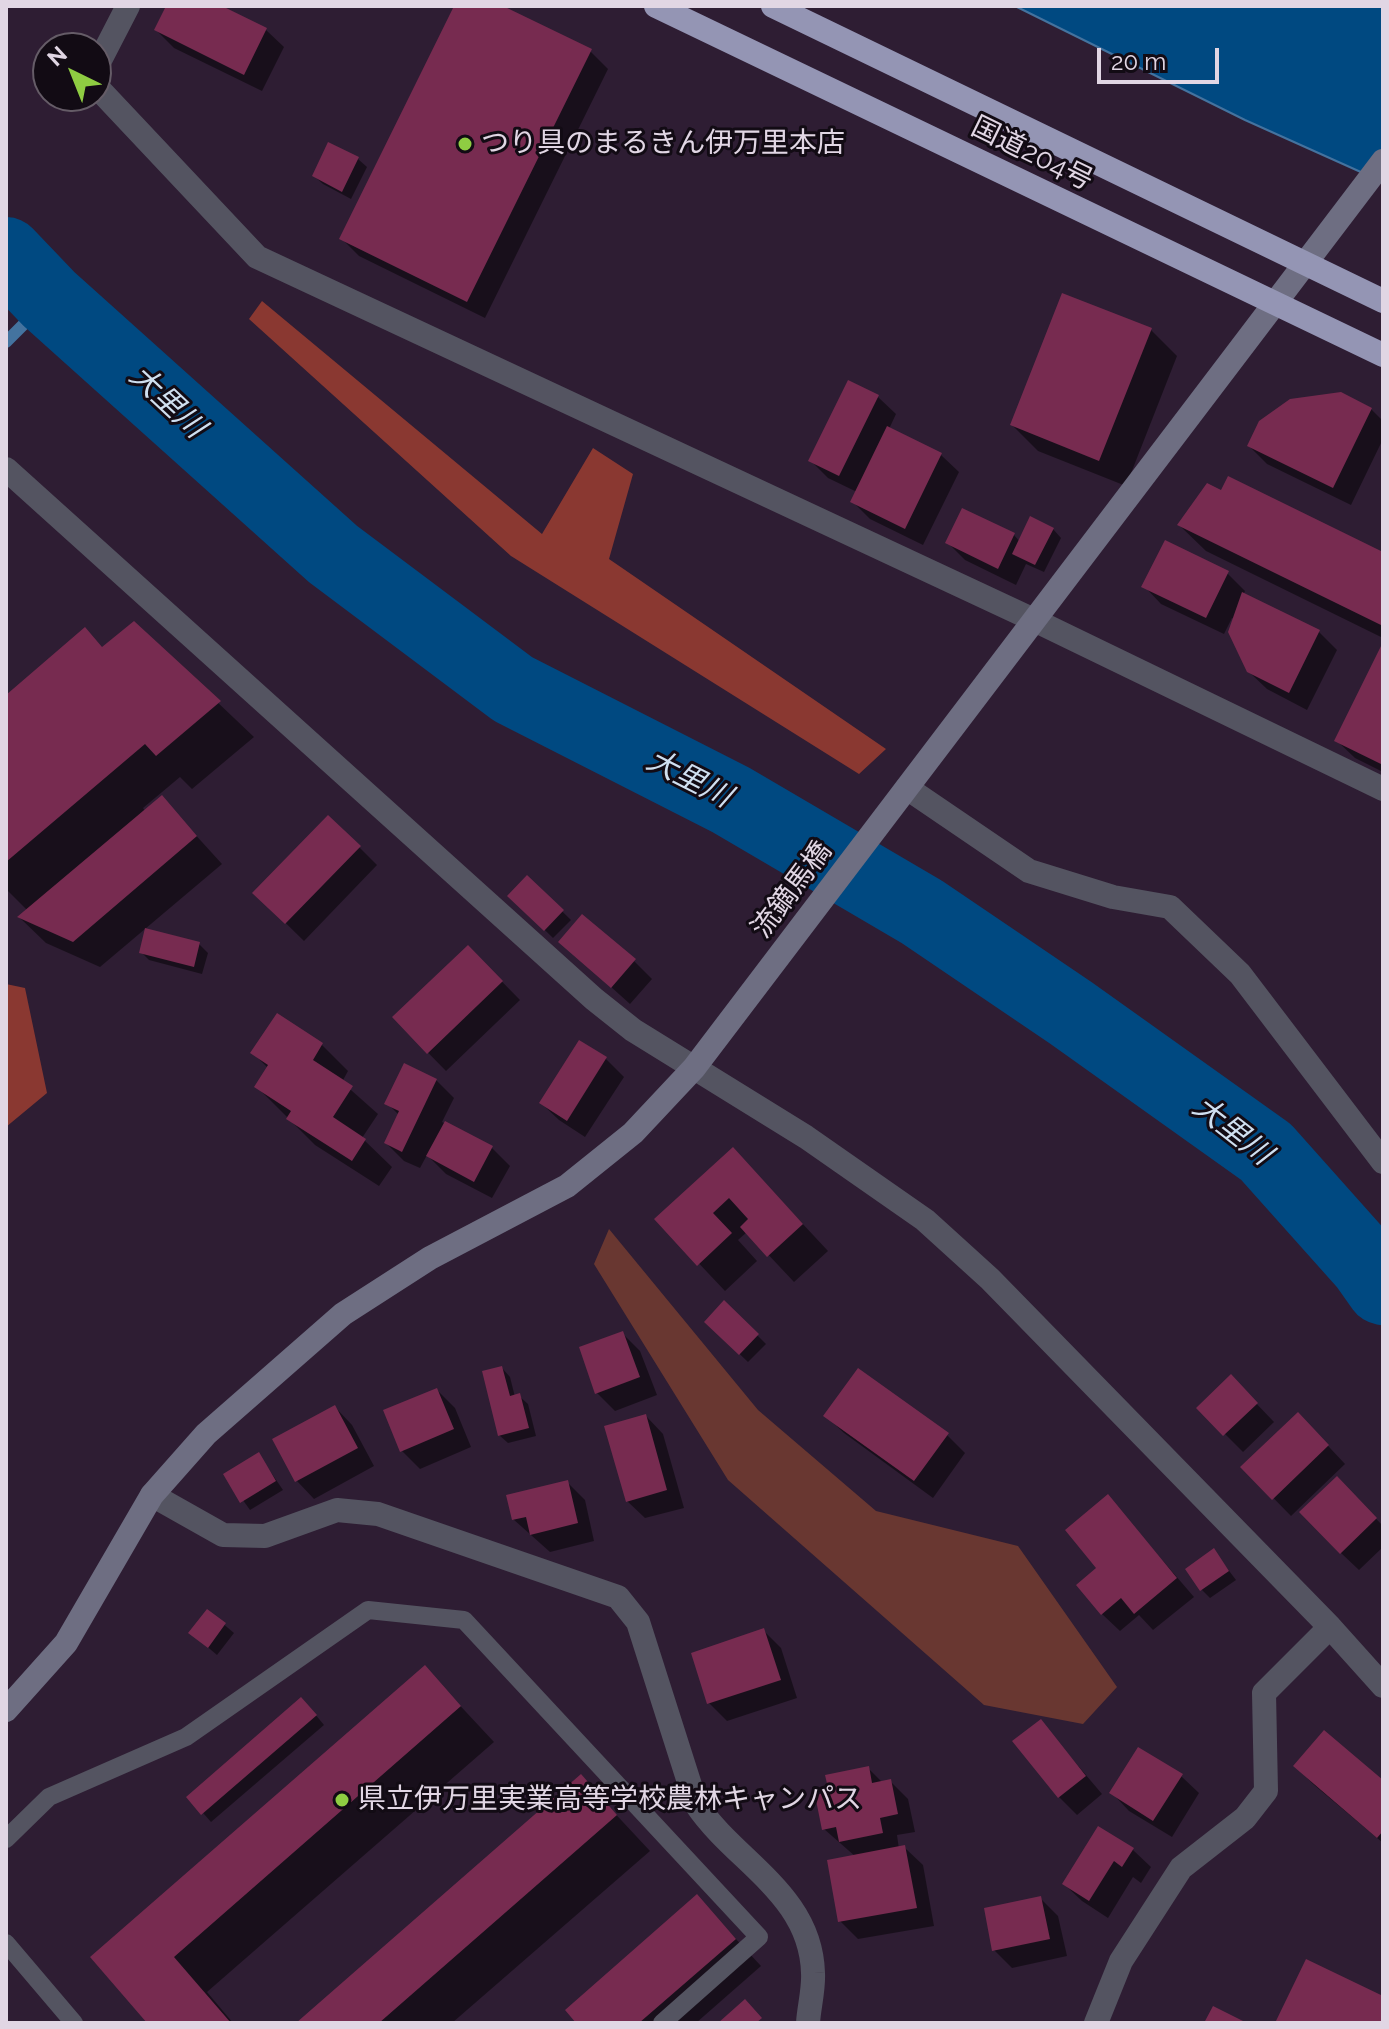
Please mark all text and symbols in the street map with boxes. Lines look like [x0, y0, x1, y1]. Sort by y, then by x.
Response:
north arrow [32, 32, 112, 112]
scale bar [1101, 32, 1223, 82]
text: N [42, 41, 72, 71]
text: 20 m [1111, 47, 1166, 76]
street label: 国道204号 [966, 110, 1098, 198]
place label: つり具のまるきん伊万里本店 [481, 127, 845, 161]
marker: つり具のまるきん伊万里本店 [456, 135, 474, 153]
water label: 大里川 [122, 358, 212, 446]
water label: 大里川 [641, 743, 737, 815]
street label: 流鏑馬橋 [745, 835, 839, 945]
water label: 大里川 [1185, 1089, 1279, 1173]
place label: 県立伊万里実業高等学校農林キャンパス [358, 1783, 862, 1817]
marker: 県立伊万里実業高等学校農林キャンパス [333, 1791, 351, 1809]

